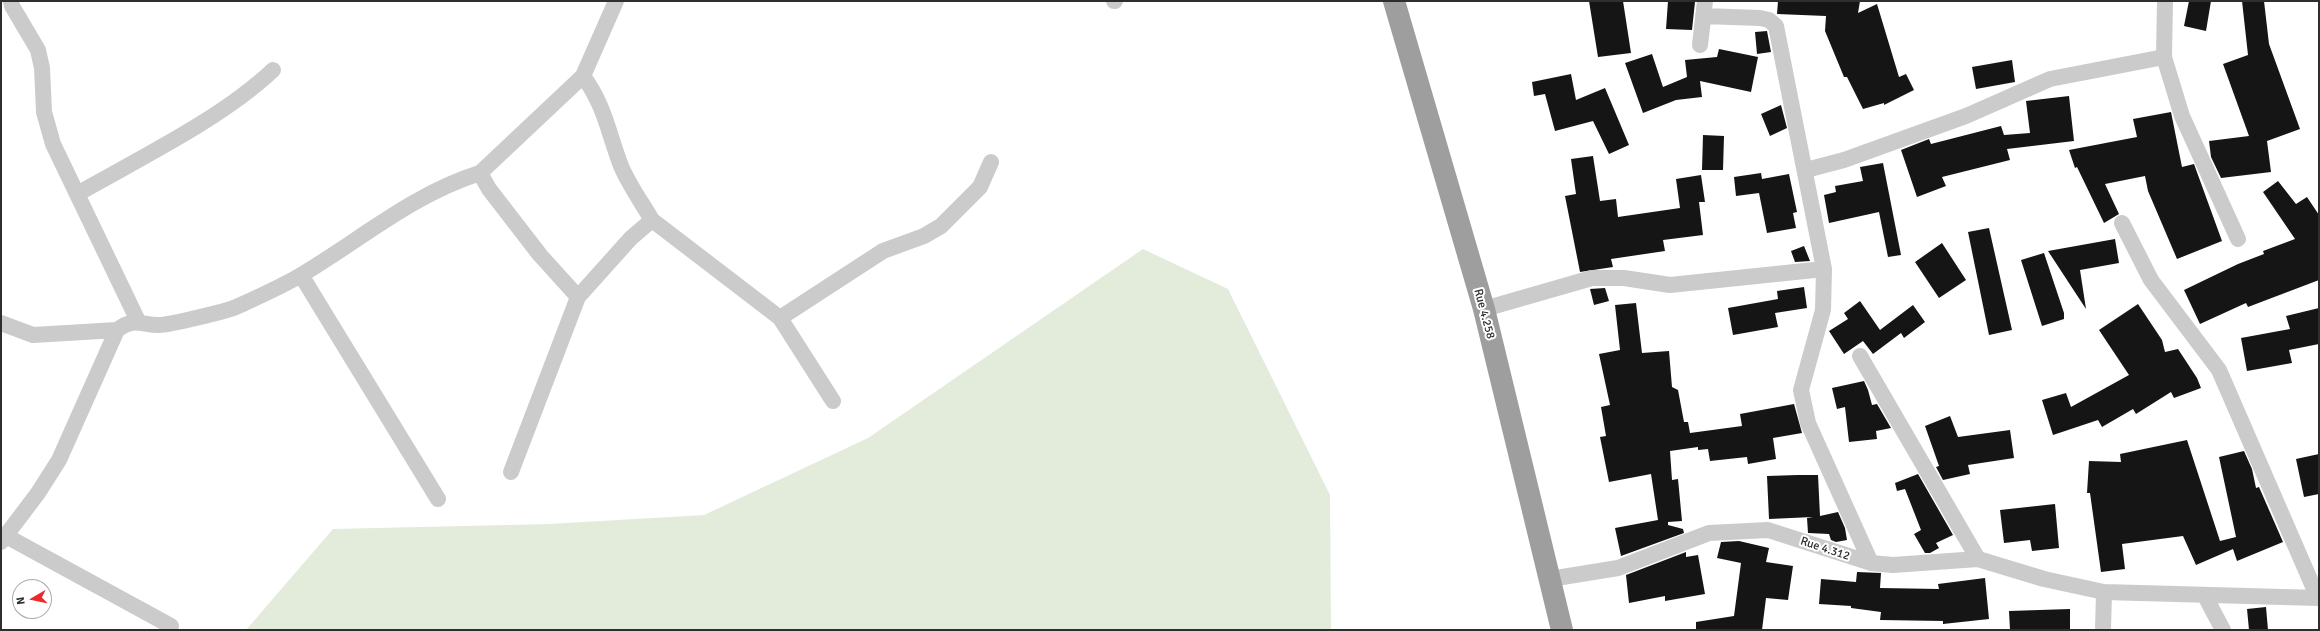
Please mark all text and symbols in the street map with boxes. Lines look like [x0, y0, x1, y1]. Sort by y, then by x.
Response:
street label: Rue 4.258 [1470, 287, 1498, 341]
street label: Rue 4.312 [1798, 534, 1852, 564]
north arrow [12, 579, 52, 619]
text: N [14, 596, 28, 606]

